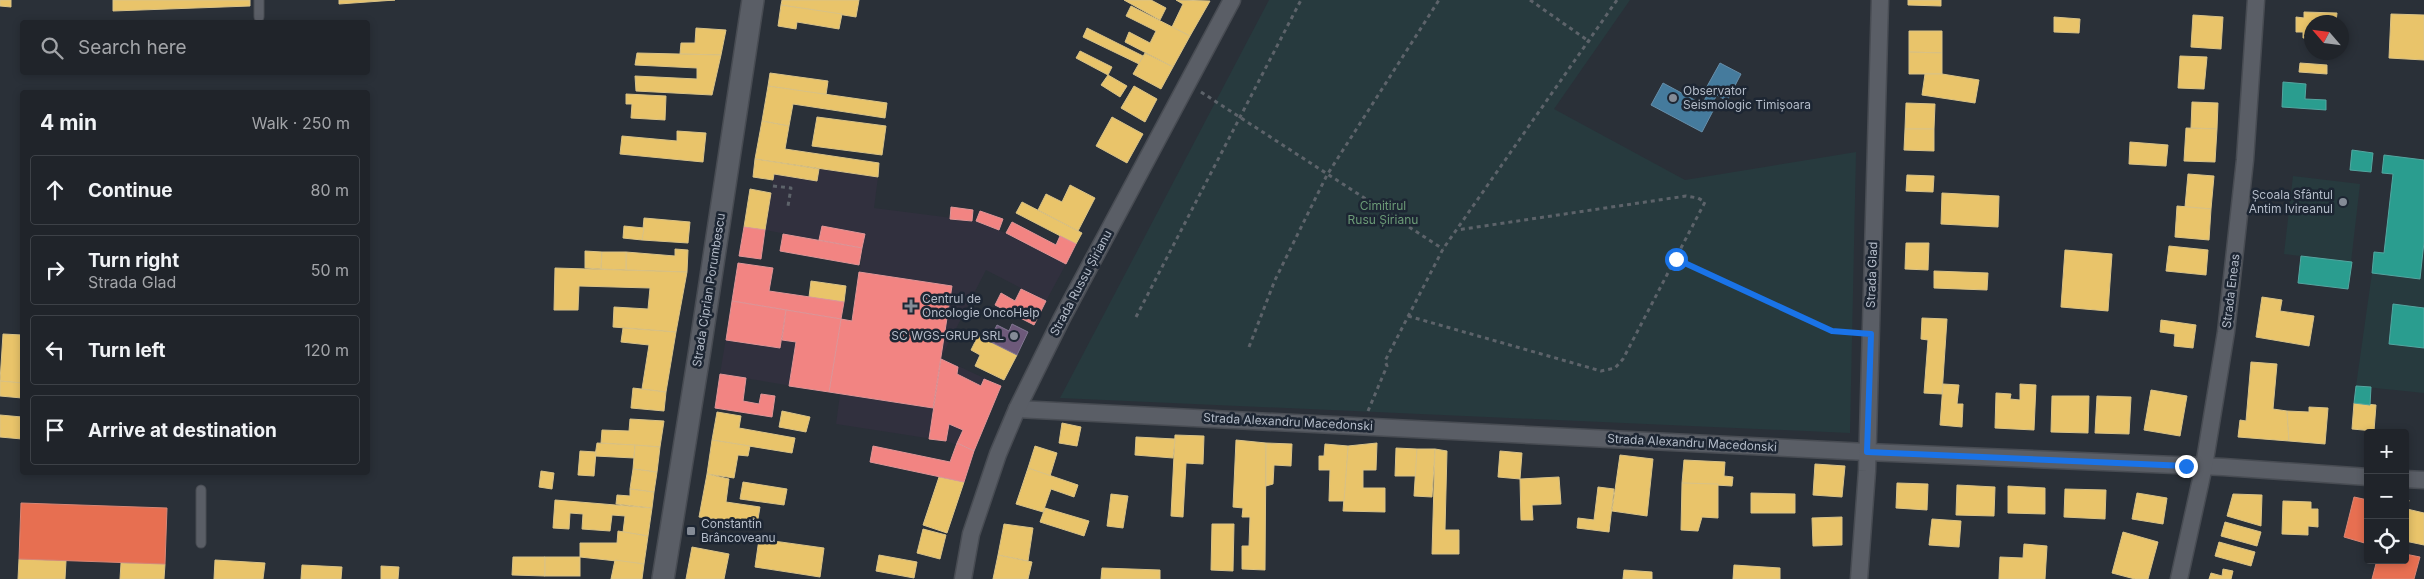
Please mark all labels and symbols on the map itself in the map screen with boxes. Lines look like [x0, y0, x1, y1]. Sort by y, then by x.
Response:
north arrow [2304, 15, 2349, 60]
place label: Observator Seismologic Timișoara [1683, 83, 1811, 112]
marker: Observator Seismologic Timișoara [1667, 92, 1679, 104]
place label: Școala Sfântul Antim Ivireanul [2249, 187, 2333, 216]
marker: Școala Sfântul Antim Ivireanul [2337, 196, 2349, 208]
park label: Cimitirul Rusu Șirianu [1348, 198, 1418, 227]
street label: Strada Ciprian Porumbescu [689, 212, 728, 368]
street label: Strada Russu Șirianu [1046, 227, 1115, 338]
street label: Strada Glad [1863, 242, 1880, 308]
route start [1665, 248, 1688, 271]
street label: Strada Eneas [2218, 253, 2243, 329]
place label: Centrul de Oncologie OncoHelp [922, 291, 1040, 320]
marker: Centrul de Oncologie OncoHelp [904, 299, 918, 313]
place label: SC WGS-GRUP SRL [891, 328, 1004, 343]
marker: SC WGS-GRUP SRL [1008, 330, 1020, 342]
street label: Strada Alexandru Macedonski [1203, 410, 1373, 433]
street label: Strada Alexandru Macedonski [1607, 431, 1777, 454]
route end [2175, 455, 2198, 478]
place label: Constantin Brâncoveanu [701, 516, 776, 545]
marker: Constantin Brâncoveanu [685, 525, 697, 537]

